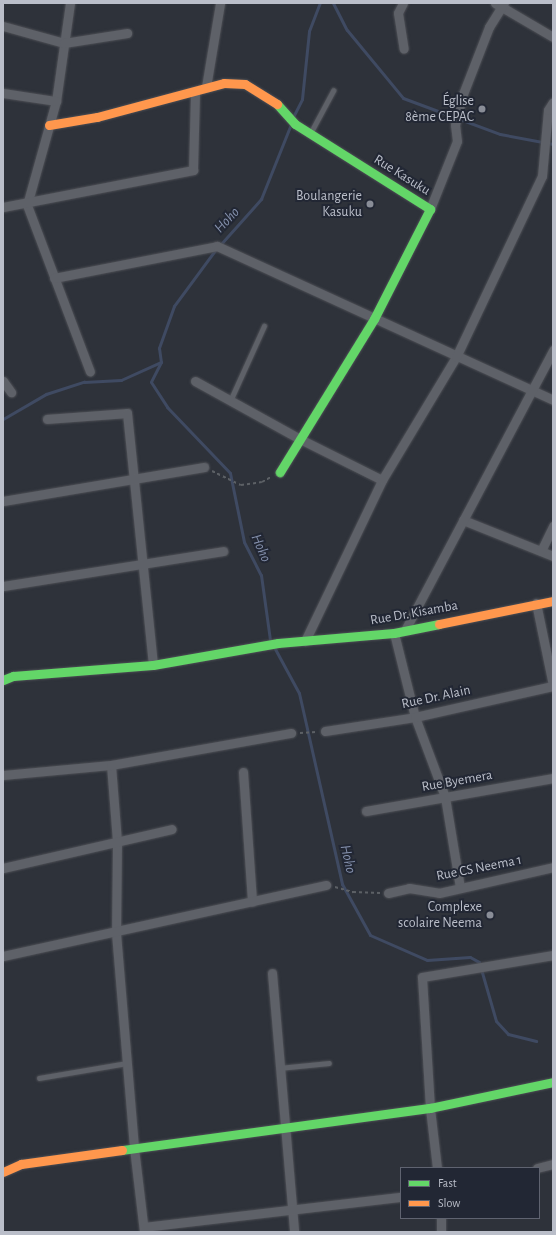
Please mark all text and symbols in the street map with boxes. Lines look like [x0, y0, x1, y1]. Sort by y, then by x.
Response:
place label: Église 8ème CEPAC [405, 93, 474, 126]
marker: Église 8ème CEPAC [477, 104, 487, 114]
street label: Rue Kasuku [371, 151, 433, 199]
place label: Boulangerie Kasuku [296, 188, 362, 220]
marker: Boulangerie Kasuku [365, 199, 375, 209]
water label: Hoho [211, 203, 243, 237]
water label: Hoho [247, 531, 275, 565]
street label: Rue Dr. Kisamba [369, 597, 459, 629]
street label: Rue Dr. Alain [400, 682, 472, 712]
street label: Rue Byemera [420, 767, 494, 795]
water label: Hoho [336, 843, 360, 875]
street label: Rue CS Neema 1 [435, 851, 523, 885]
place label: Complexe scolaire Neema [398, 899, 482, 932]
marker: Complexe scolaire Neema [485, 910, 495, 920]
legend [400, 1167, 540, 1219]
text: Fast [438, 1177, 457, 1189]
text: Slow [438, 1197, 460, 1209]

